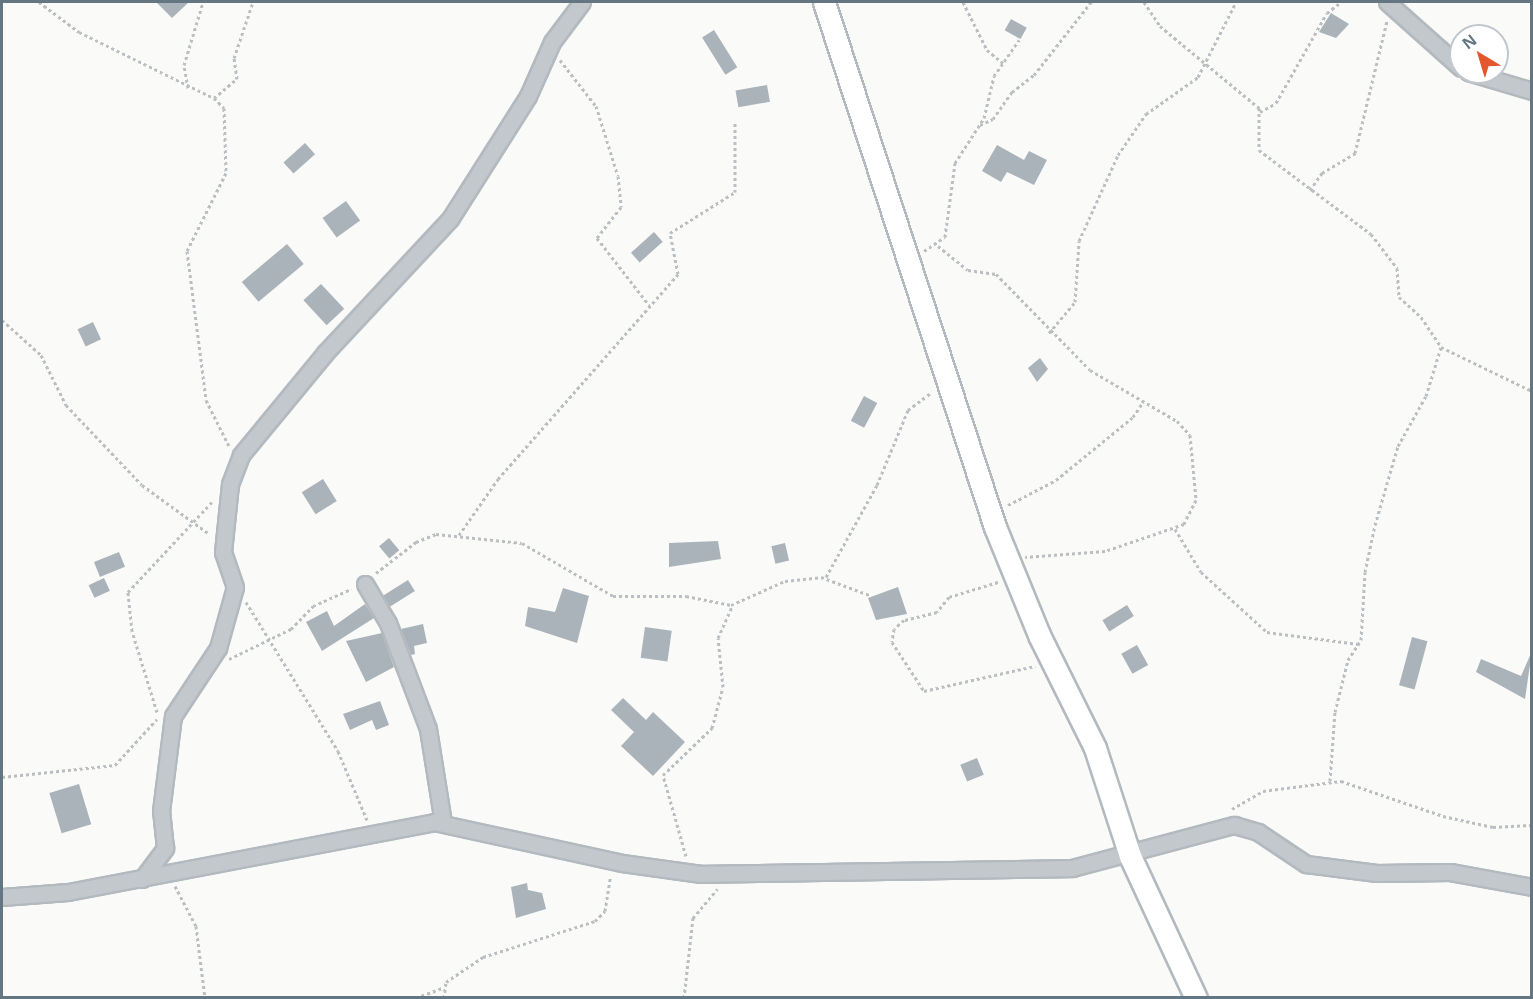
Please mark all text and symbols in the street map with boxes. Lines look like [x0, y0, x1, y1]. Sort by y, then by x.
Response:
north arrow [1449, 24, 1509, 84]
text: N [1457, 29, 1481, 54]

